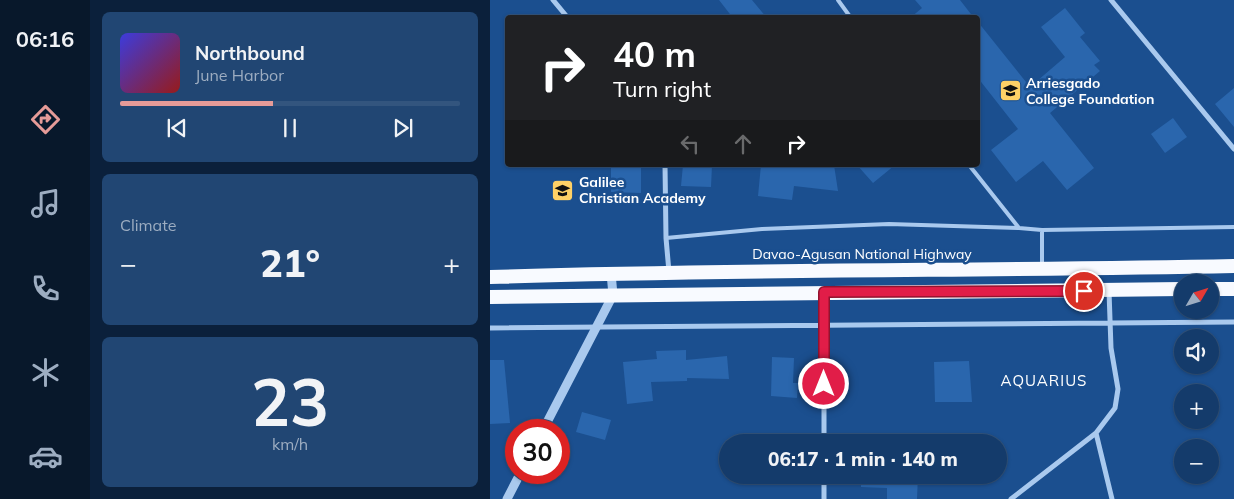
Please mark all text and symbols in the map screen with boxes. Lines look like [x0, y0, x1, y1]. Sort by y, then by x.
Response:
text: 06:16 [16, 25, 74, 53]
text: 40 m [613, 32, 696, 76]
icon: right [530, 35, 595, 100]
text: Northbound [195, 41, 305, 65]
text: June Harbor [195, 65, 284, 85]
place label: Arriesgado College Foundation [1026, 74, 1154, 108]
text: Turn right [613, 75, 711, 103]
school or university icon: Arriesgado College Foundation [998, 79, 1022, 103]
icon: directions [28, 102, 63, 137]
icon: previous [163, 114, 191, 142]
icon: pause [276, 114, 304, 142]
icon: next [389, 114, 417, 142]
icon: left [676, 130, 704, 158]
icon: ahead [729, 130, 757, 158]
icon: right [782, 130, 810, 158]
place label: Galilee Christian Academy [579, 173, 706, 207]
school or university icon: Galilee Christian Academy [551, 178, 575, 202]
icon: music [28, 186, 63, 221]
text: Climate [120, 215, 176, 235]
text: 21° [260, 239, 320, 287]
street label: Davao-Agusan National Highway [752, 245, 972, 263]
text: − [120, 246, 137, 281]
text: + [443, 246, 460, 281]
pin [1063, 270, 1105, 312]
icon: phone [28, 271, 63, 306]
north arrow [1174, 274, 1219, 319]
map controls [1174, 274, 1219, 484]
icon: arrive [1070, 277, 1098, 305]
button: sound [1174, 329, 1219, 374]
icon: climate [28, 355, 63, 390]
position arrow [797, 357, 849, 409]
text: 23 [251, 361, 329, 442]
district label: AQUARIUS [1001, 371, 1087, 390]
button: + [1174, 384, 1219, 429]
speed limit sign: 30 [505, 419, 570, 484]
text: km/h [272, 434, 308, 454]
icon: car [28, 439, 63, 474]
button: − [1174, 439, 1219, 484]
text: 06:17 · 1 min · 140 m [768, 447, 958, 471]

